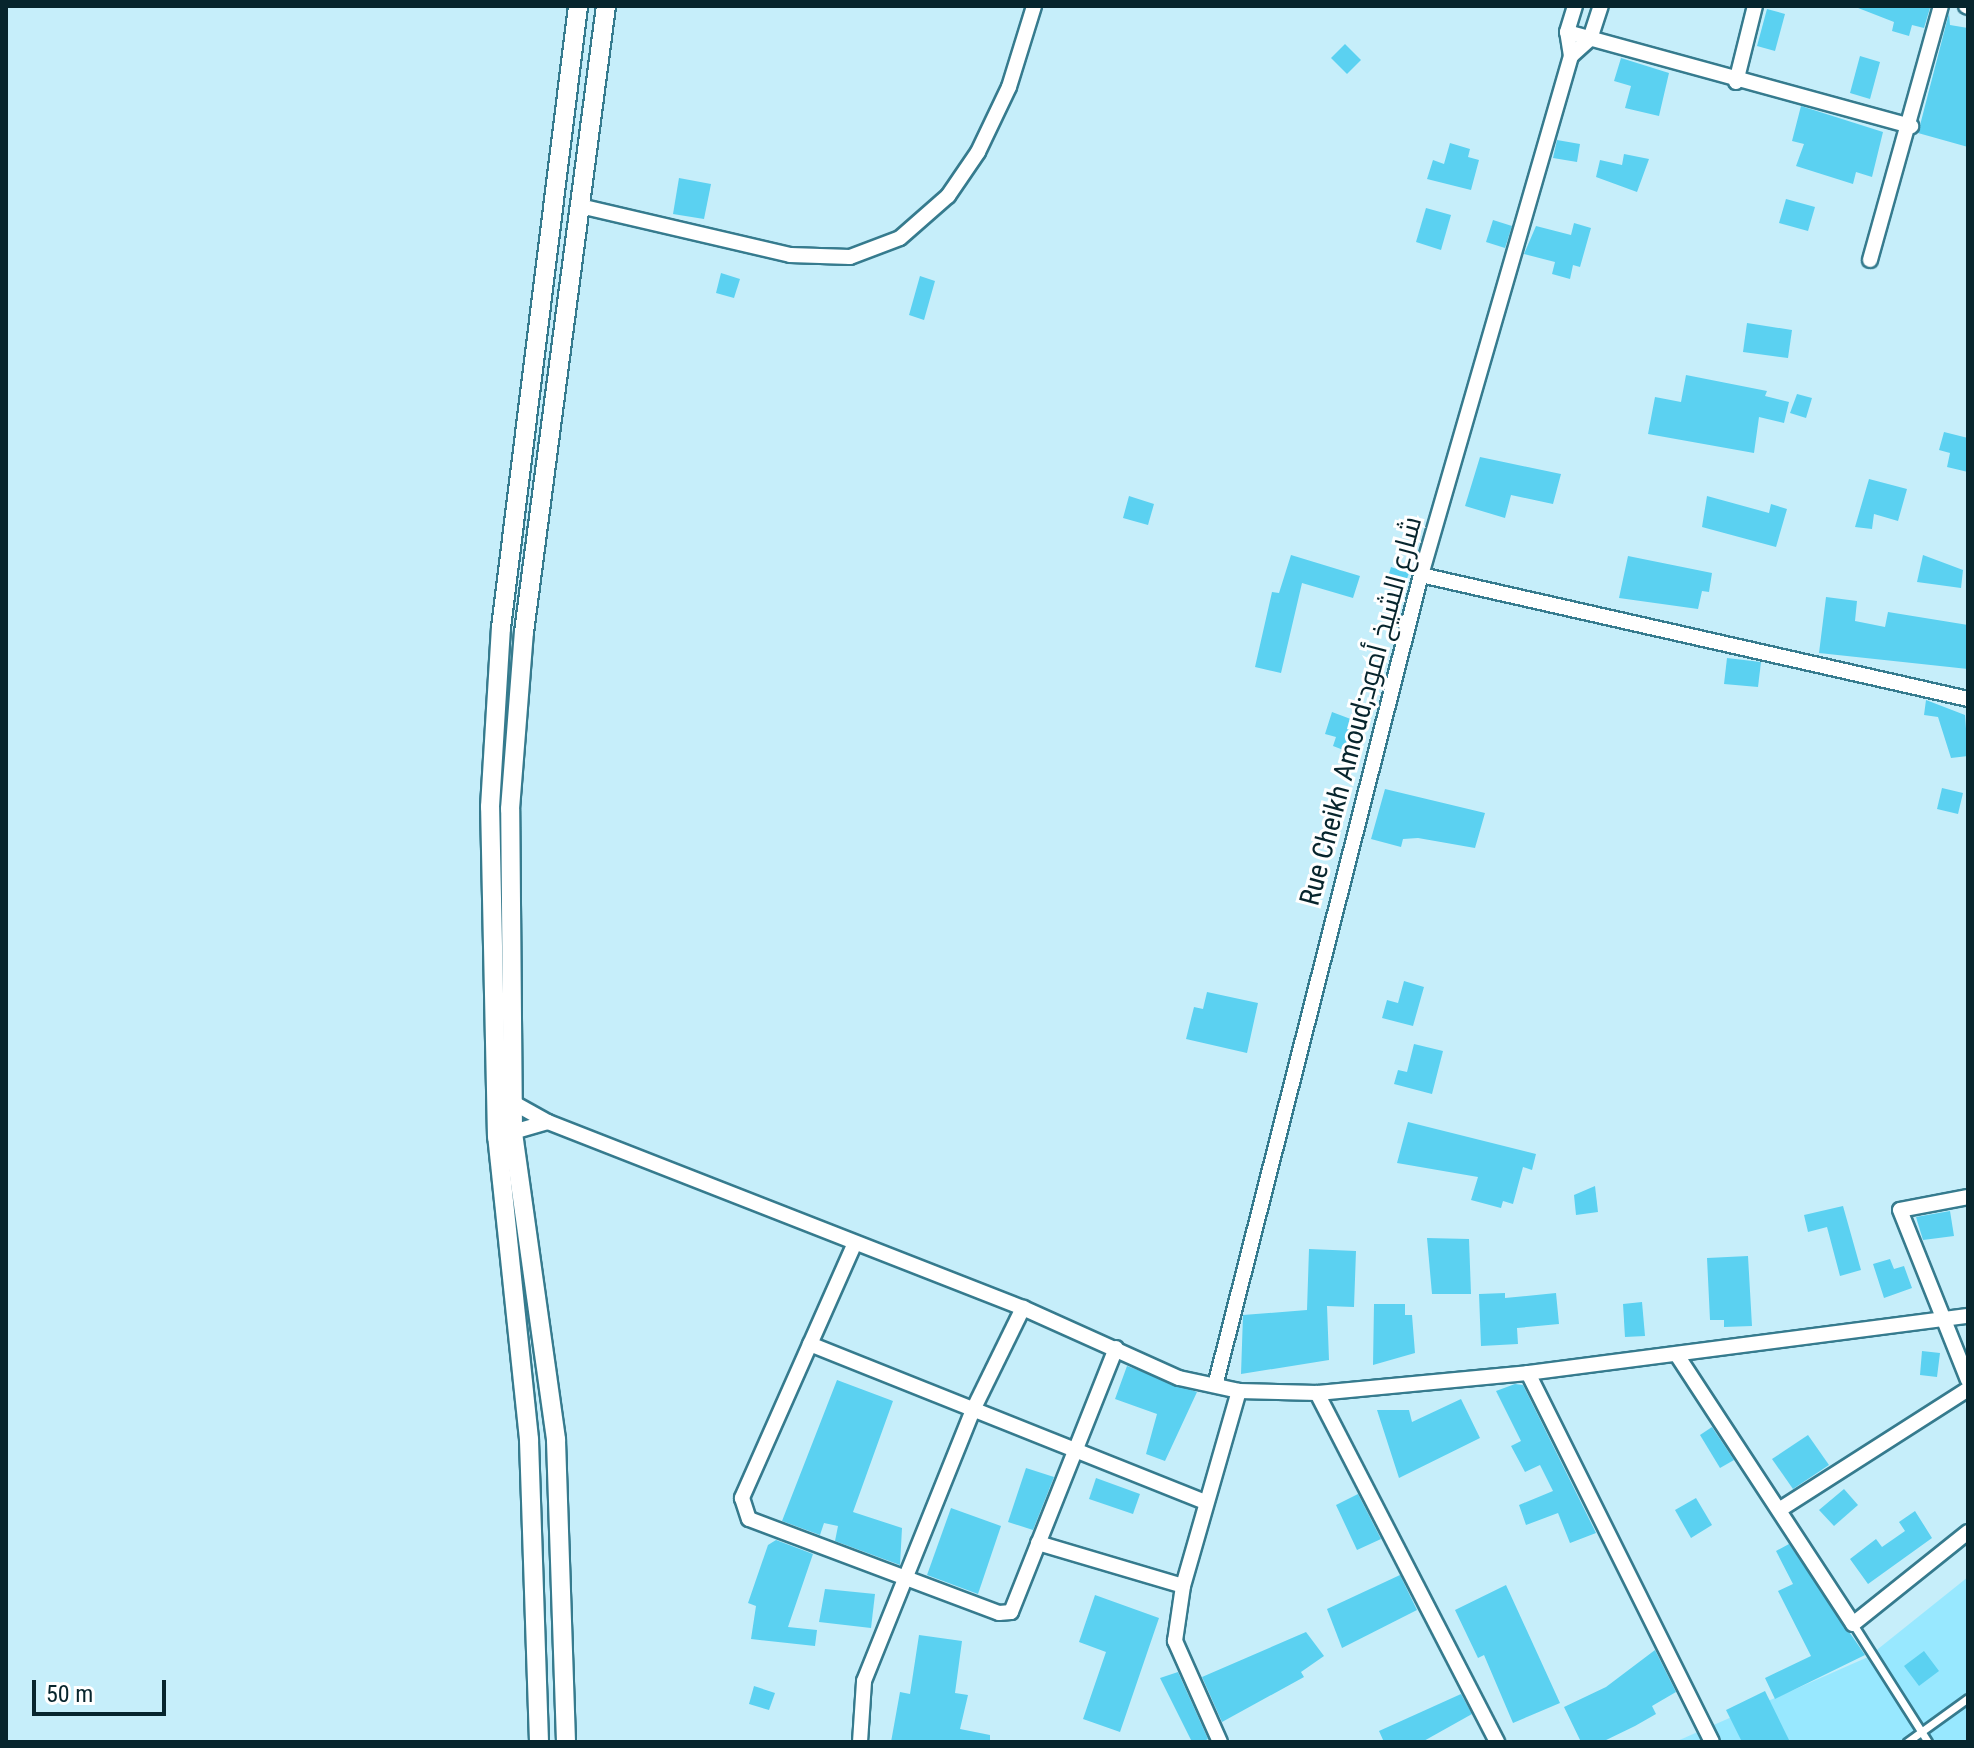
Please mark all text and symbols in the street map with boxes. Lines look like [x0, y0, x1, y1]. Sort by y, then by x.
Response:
street label: Rue Cheikh Amoud;شارع الشيخ أمود [1293, 513, 1429, 909]
scale bar [36, 1664, 170, 1714]
text: 50 m [46, 1680, 93, 1708]

